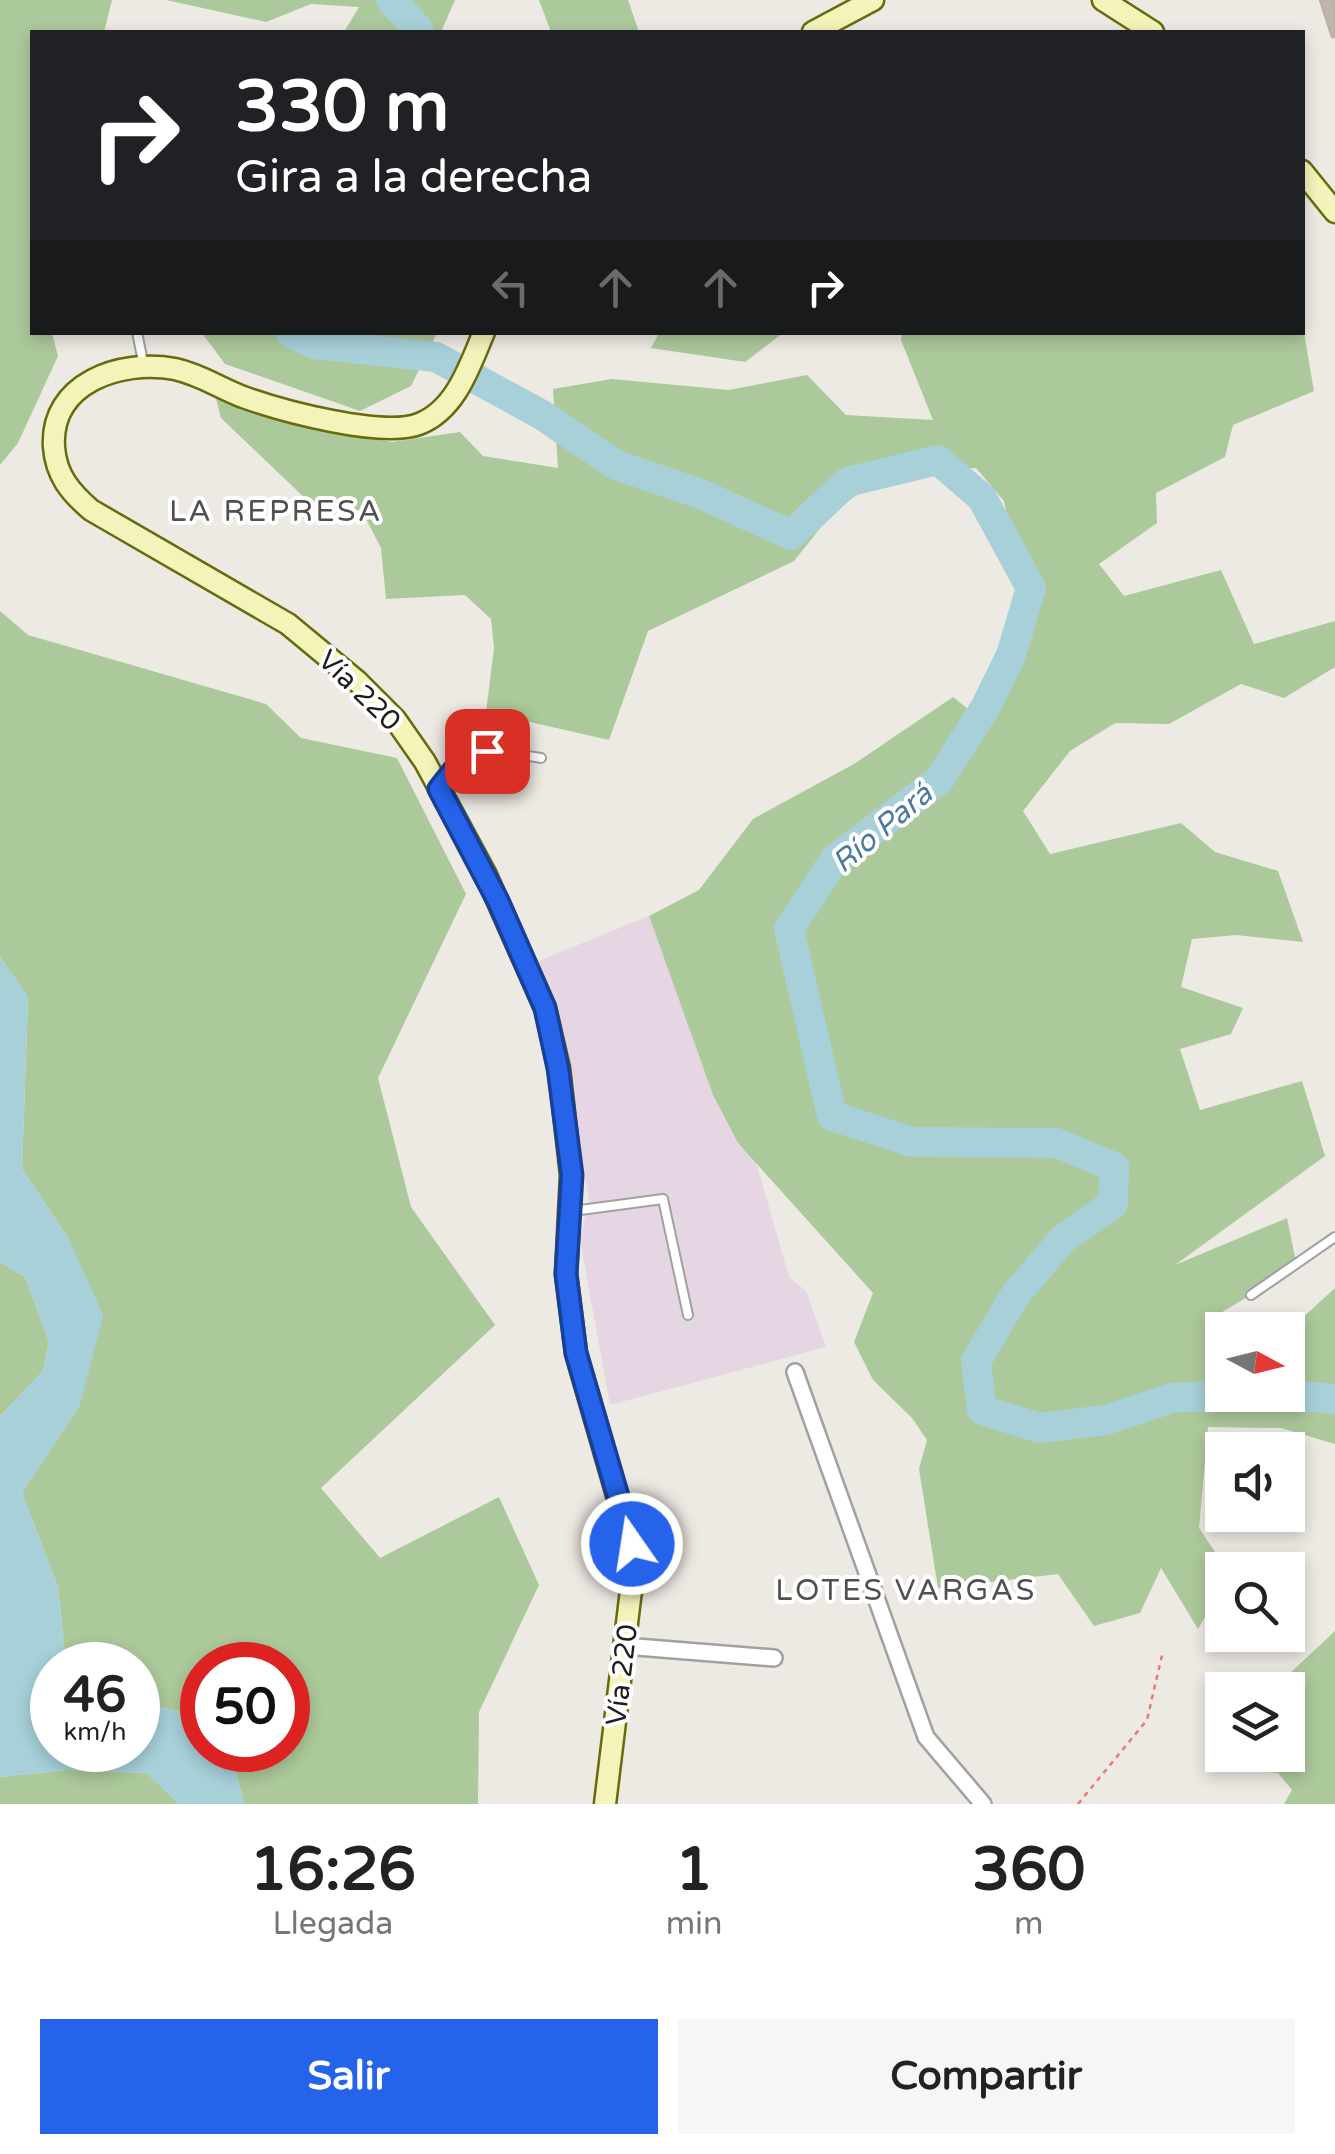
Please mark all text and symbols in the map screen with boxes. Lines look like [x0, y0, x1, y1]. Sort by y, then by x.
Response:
text: 330 m [235, 66, 449, 150]
icon: right [70, 70, 200, 200]
text: Gira a la derecha [235, 151, 592, 205]
icon: left [483, 260, 538, 315]
icon: ahead [588, 260, 643, 315]
icon: ahead [693, 260, 748, 315]
icon: right [798, 260, 853, 315]
district label: LA REPRESA [169, 493, 383, 530]
street label: Vía 220 [311, 643, 408, 738]
pin [445, 709, 530, 794]
icon: arrive [460, 724, 515, 779]
water label: Río Pará [825, 775, 941, 881]
north arrow [1205, 1312, 1305, 1412]
map controls [1205, 1312, 1305, 1772]
button: sound [1205, 1432, 1305, 1532]
position arrow [580, 1492, 684, 1596]
button: search [1205, 1552, 1305, 1652]
district label: LOTES VARGAS [775, 1572, 1037, 1609]
street label: Vía 220 [599, 1622, 645, 1728]
speed limit sign: 50 [180, 1642, 310, 1772]
text: 46 [64, 1665, 126, 1725]
button: layers [1205, 1672, 1305, 1772]
text: km/h [64, 1717, 126, 1747]
text: 16:26 [250, 1834, 416, 1906]
text: 1 [675, 1834, 713, 1906]
text: 360 [972, 1834, 1085, 1906]
text: Llegada [272, 1905, 393, 1943]
text: min [666, 1905, 723, 1943]
text: m [1014, 1905, 1043, 1943]
button: Salir [40, 2019, 658, 2134]
button: Compartir [678, 2019, 1295, 2134]

